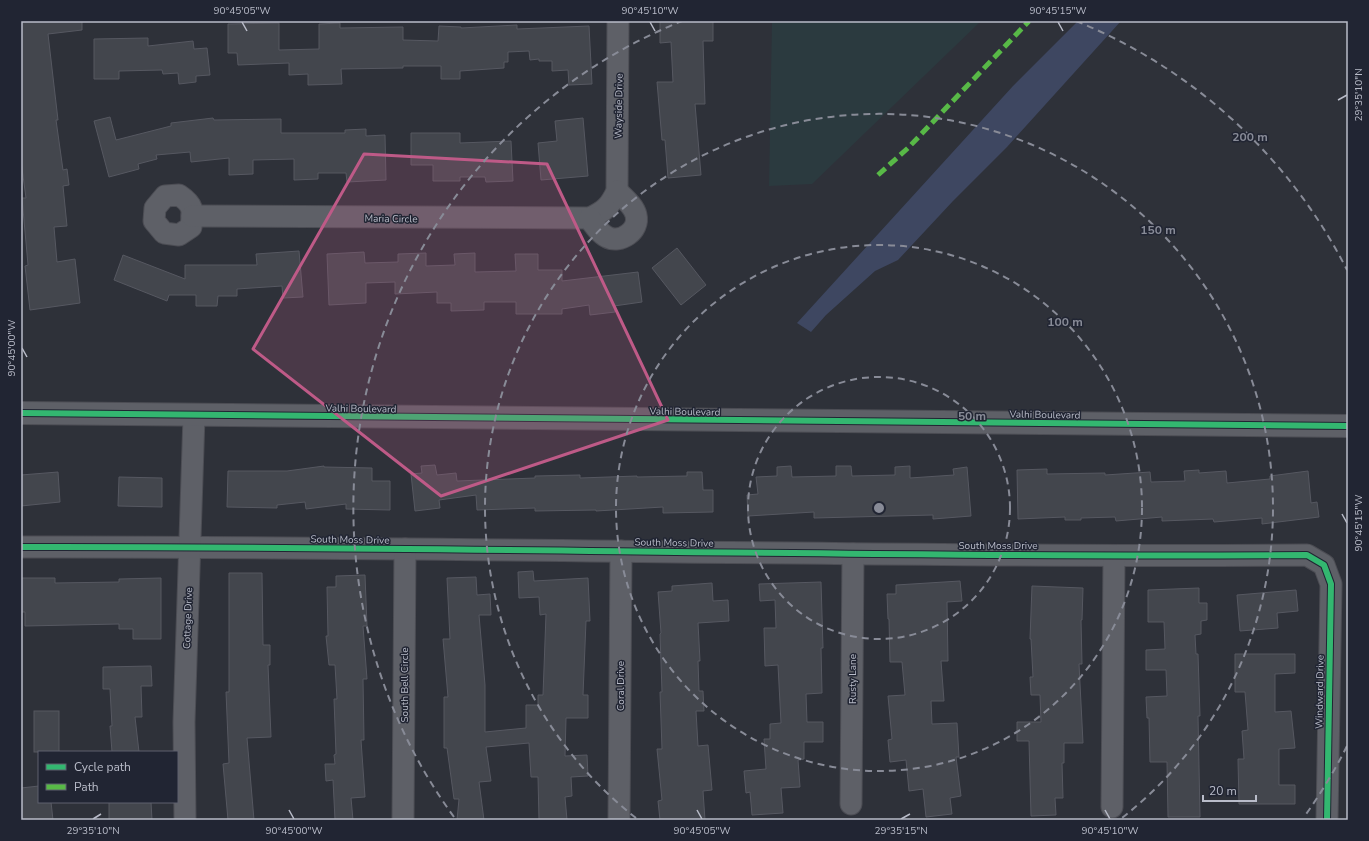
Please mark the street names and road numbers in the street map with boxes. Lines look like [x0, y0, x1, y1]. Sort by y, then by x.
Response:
street label: Wayside Drive [611, 73, 627, 139]
street label: Maria Circle [364, 212, 418, 226]
street label: Valhi Boulevard [324, 401, 397, 417]
street label: Valhi Boulevard [648, 404, 721, 420]
street label: Valhi Boulevard [1008, 407, 1081, 423]
street label: South Moss Drive [310, 532, 390, 548]
street label: South Moss Drive [634, 535, 714, 551]
street label: South Moss Drive [958, 539, 1038, 553]
street label: Cottage Drive [180, 587, 196, 649]
street label: South Bell Circle [398, 647, 412, 723]
street label: Rusty Lane [846, 654, 860, 704]
street label: Windward Drive [1312, 655, 1328, 729]
street label: Coral Drive [614, 661, 628, 711]

